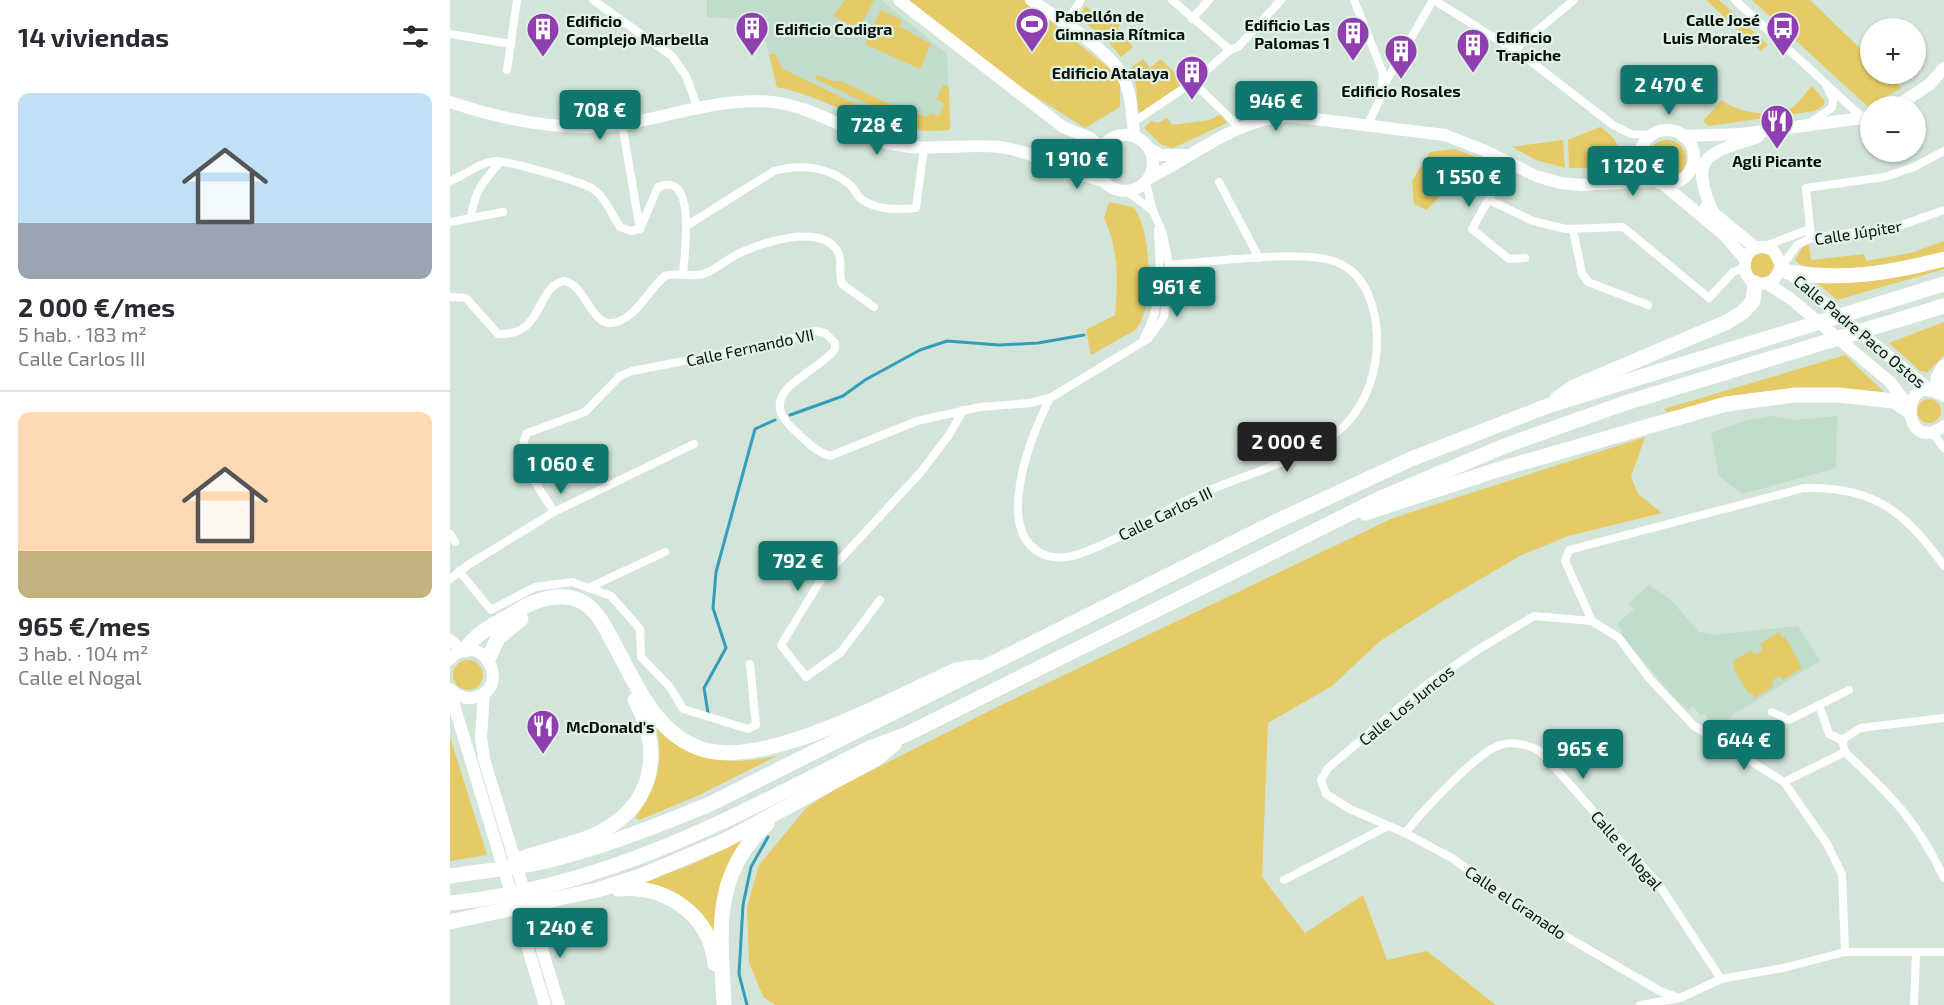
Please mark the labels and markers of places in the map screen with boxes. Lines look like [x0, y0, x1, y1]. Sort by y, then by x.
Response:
sports icon: Pabellón de Gimnasia Rítmica [1014, 6, 1050, 53]
place label: Pabellón de Gimnasia Rítmica [1055, 6, 1185, 43]
building icon: Edificio Codigra [734, 10, 770, 57]
place label: Calle José Luis Morales [1663, 10, 1760, 47]
bus stop icon: Calle José Luis Morales [1765, 10, 1801, 57]
building icon: Edificio Complejo Marbella [525, 11, 561, 58]
place label: Edificio Complejo Marbella [566, 11, 709, 48]
place label: Edificio Las Palomas 1 [1244, 15, 1330, 52]
building icon: Edificio Las Palomas 1 [1335, 15, 1371, 62]
place label: Edificio Codigra [775, 19, 892, 38]
building icon: Edificio Trapiche [1455, 27, 1491, 74]
place label: Edificio Trapiche [1496, 27, 1561, 64]
building icon: Edificio Rosales [1383, 33, 1419, 80]
building icon: Edificio Atalaya [1174, 54, 1210, 101]
place label: Edificio Atalaya [1052, 63, 1169, 83]
pin: 2 470 € [1614, 65, 1724, 116]
pin: 946 € [1234, 81, 1318, 132]
place label: Edificio Rosales [1341, 81, 1461, 100]
pin: 708 € [558, 90, 642, 141]
restaurant icon: Agli Picante [1759, 103, 1795, 150]
pin: 728 € [835, 105, 919, 156]
pin: 1 910 € [1022, 139, 1132, 190]
pin: 1 120 € [1578, 146, 1688, 197]
place label: Agli Picante [1732, 151, 1822, 170]
pin: 1 550 € [1414, 157, 1524, 208]
pin: 961 € [1135, 267, 1219, 318]
pin: 2 000 € [1232, 422, 1342, 473]
pin: 1 060 € [506, 444, 616, 495]
pin: 792 € [756, 541, 840, 592]
restaurant icon: McDonald's [525, 708, 561, 755]
place label: McDonald's [566, 717, 655, 736]
pin: 644 € [1702, 720, 1786, 771]
pin: 965 € [1541, 729, 1625, 780]
pin: 1 240 € [505, 908, 615, 959]

